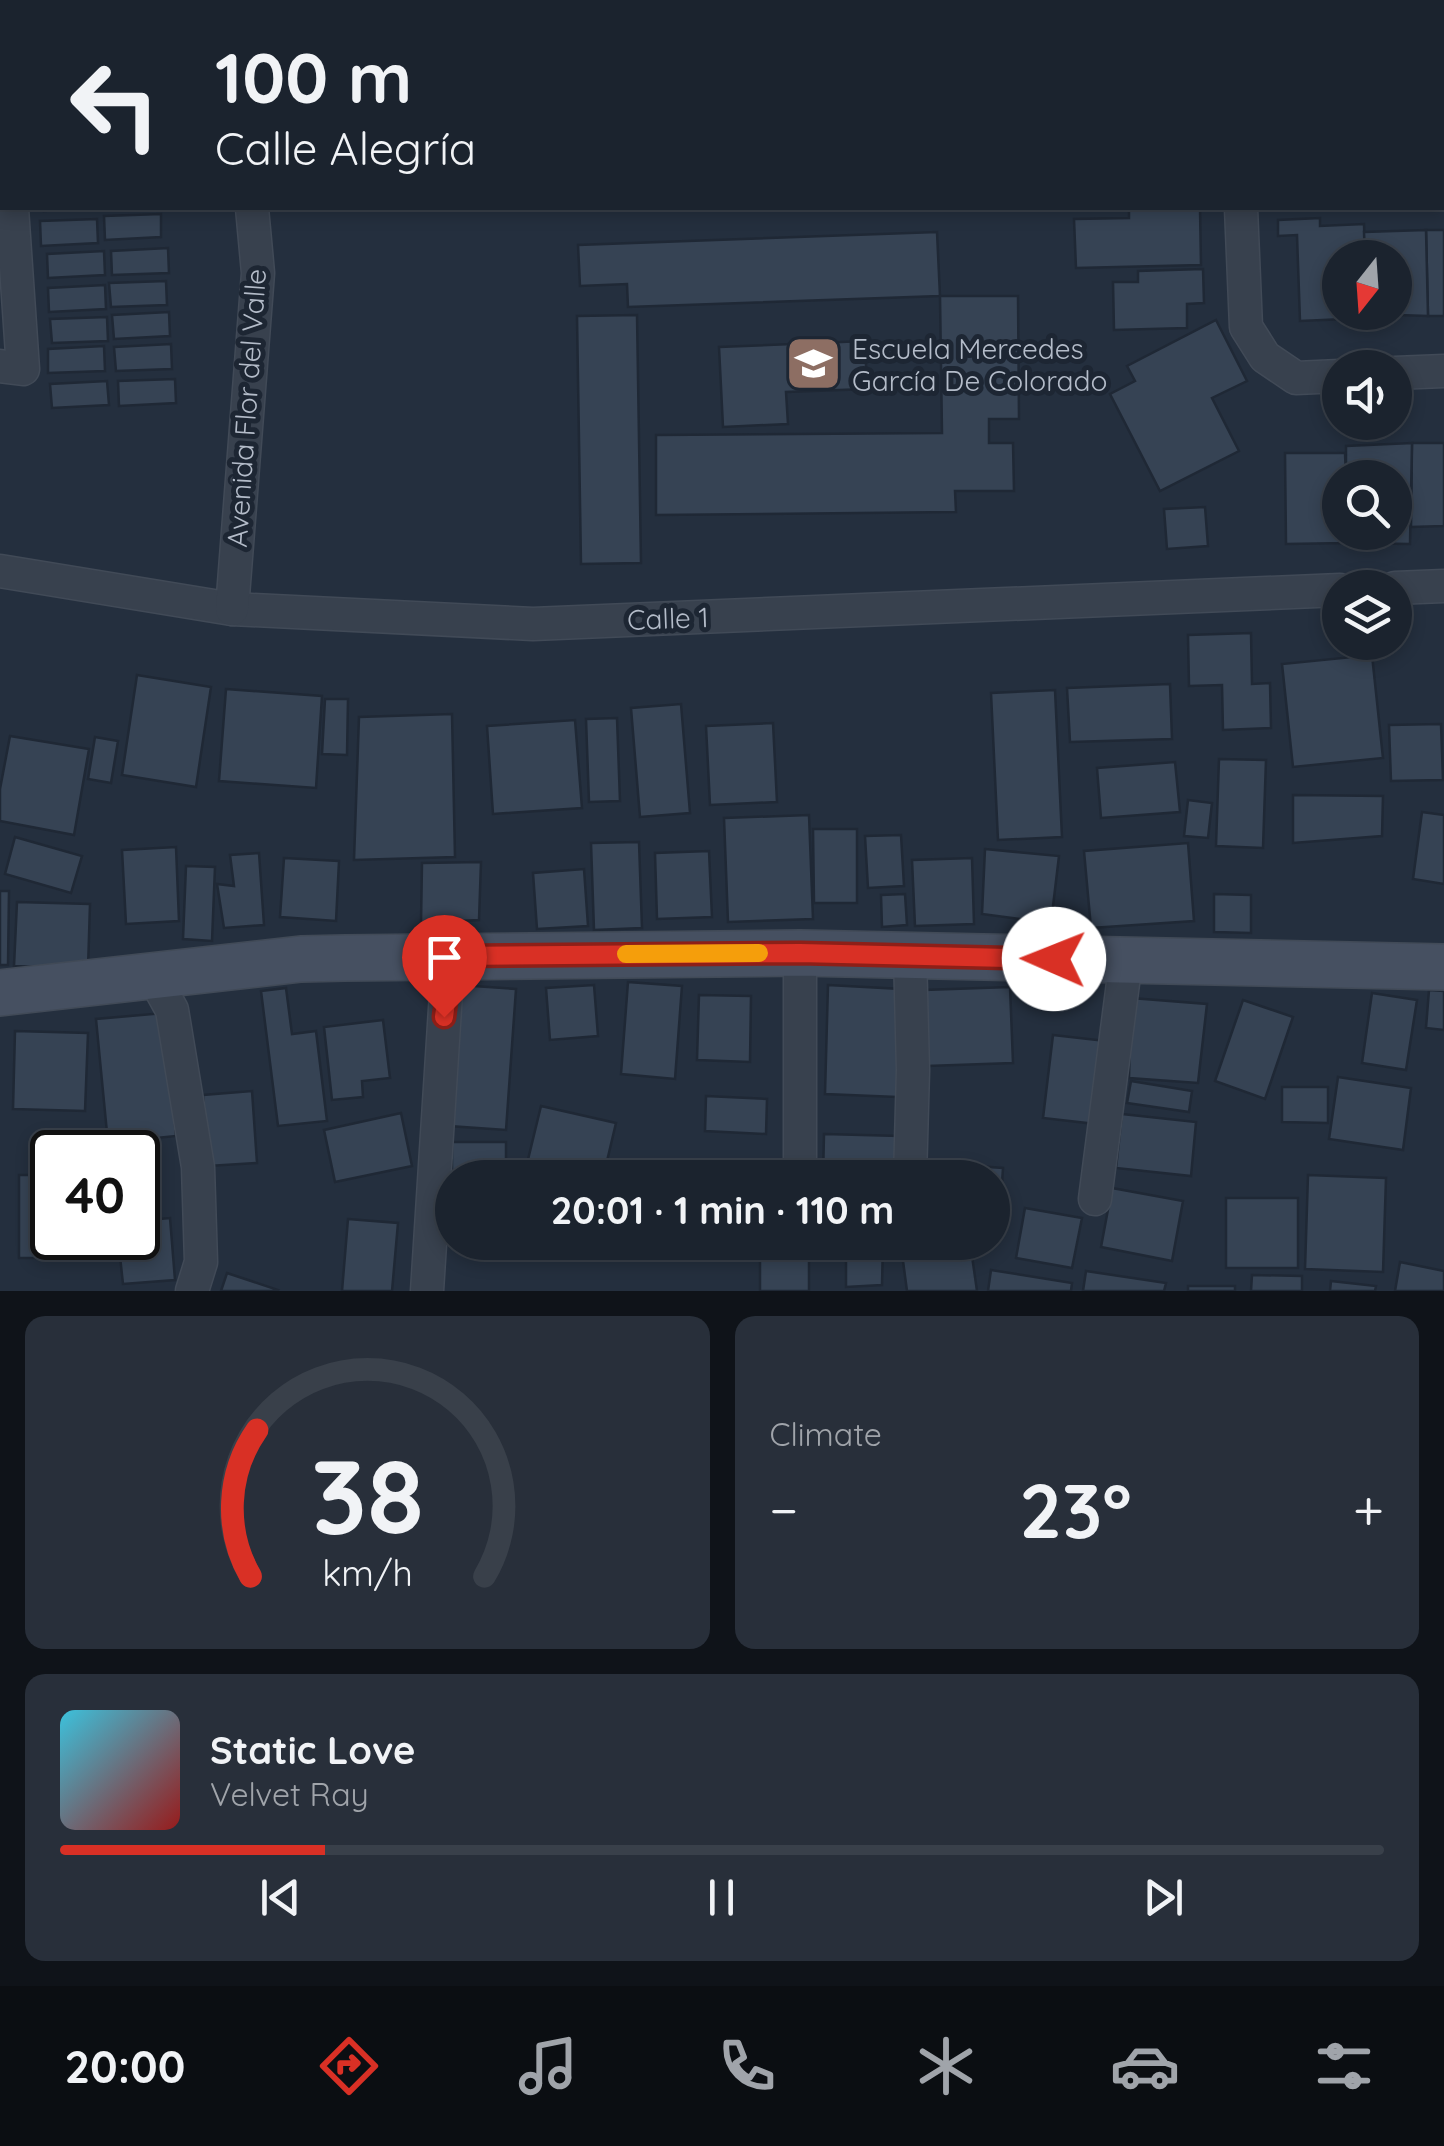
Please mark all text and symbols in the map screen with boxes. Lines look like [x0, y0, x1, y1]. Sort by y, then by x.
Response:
text: 100 m [215, 33, 412, 121]
icon: left [50, 40, 180, 170]
text: Calle Alegría [215, 120, 476, 176]
north arrow [1322, 240, 1412, 330]
map controls [1322, 240, 1412, 660]
street label: Avenida Flor del Valle [219, 267, 273, 549]
place label: Escuela Mercedes García De Colorado [852, 331, 1107, 398]
school or university icon: Escuela Mercedes García De Colorado [783, 334, 843, 394]
button: sound [1322, 350, 1412, 440]
button: search [1322, 460, 1412, 550]
button: layers [1322, 570, 1412, 660]
street label: Calle 1 [627, 599, 709, 637]
position arrow [1002, 907, 1106, 1011]
pin [402, 915, 487, 1018]
icon: arrive [417, 930, 472, 985]
speed limit sign: 40 [30, 1130, 160, 1260]
text: 20:01 · 1 min · 110 m [551, 1186, 894, 1234]
text: Climate [770, 1414, 882, 1454]
text: 38 [311, 1430, 424, 1560]
text: 23° [1019, 1463, 1132, 1557]
text: − [770, 1475, 798, 1544]
text: + [1353, 1475, 1384, 1544]
text: km/h [322, 1550, 413, 1595]
text: Static Love [210, 1726, 415, 1774]
text: Velvet Ray [210, 1774, 369, 1814]
icon: previous [253, 1870, 308, 1925]
icon: pause [694, 1870, 749, 1925]
icon: next [1136, 1870, 1191, 1925]
icon: directions [314, 2031, 384, 2101]
icon: music [513, 2031, 583, 2101]
icon: phone [712, 2031, 782, 2101]
icon: climate [911, 2031, 981, 2101]
icon: car [1110, 2031, 1180, 2101]
icon: filters [1309, 2031, 1379, 2101]
text: 20:00 [65, 2038, 185, 2094]

